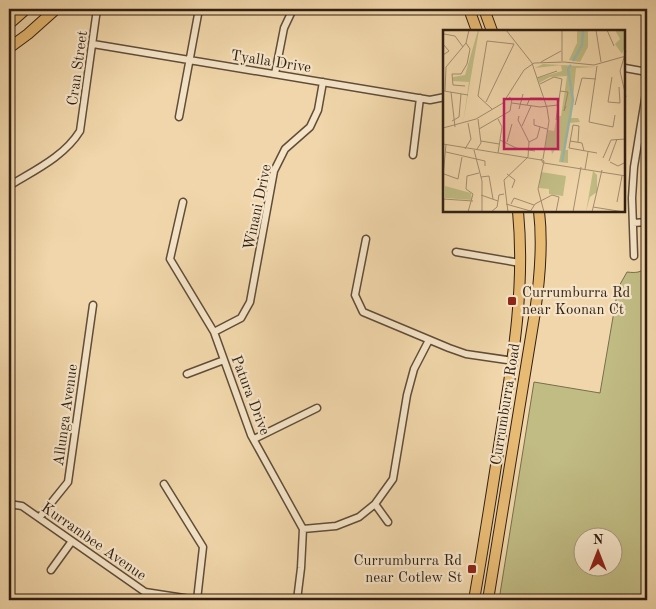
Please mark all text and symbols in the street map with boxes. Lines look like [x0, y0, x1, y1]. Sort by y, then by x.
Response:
street label: Cran Street [66, 30, 91, 107]
inset map [443, 30, 626, 212]
street label: Tyalla Drive [229, 49, 312, 76]
street label: Winani Drive [242, 163, 275, 252]
place label: Currumburra Rd near Koonan Ct [522, 286, 631, 318]
marker: Currumburra Rd near Koonan Ct [506, 295, 518, 307]
street label: Currumburra Road [489, 342, 524, 466]
street label: Patura Drive [228, 354, 272, 438]
street label: Allunga Avenue [52, 363, 81, 467]
street label: Kurrambee Avenue [38, 500, 148, 584]
north arrow [574, 526, 624, 576]
text: N [593, 533, 604, 547]
place label: Currumburra Rd near Cotlew St [354, 554, 462, 586]
marker: Currumburra Rd near Cotlew St [466, 563, 478, 575]

